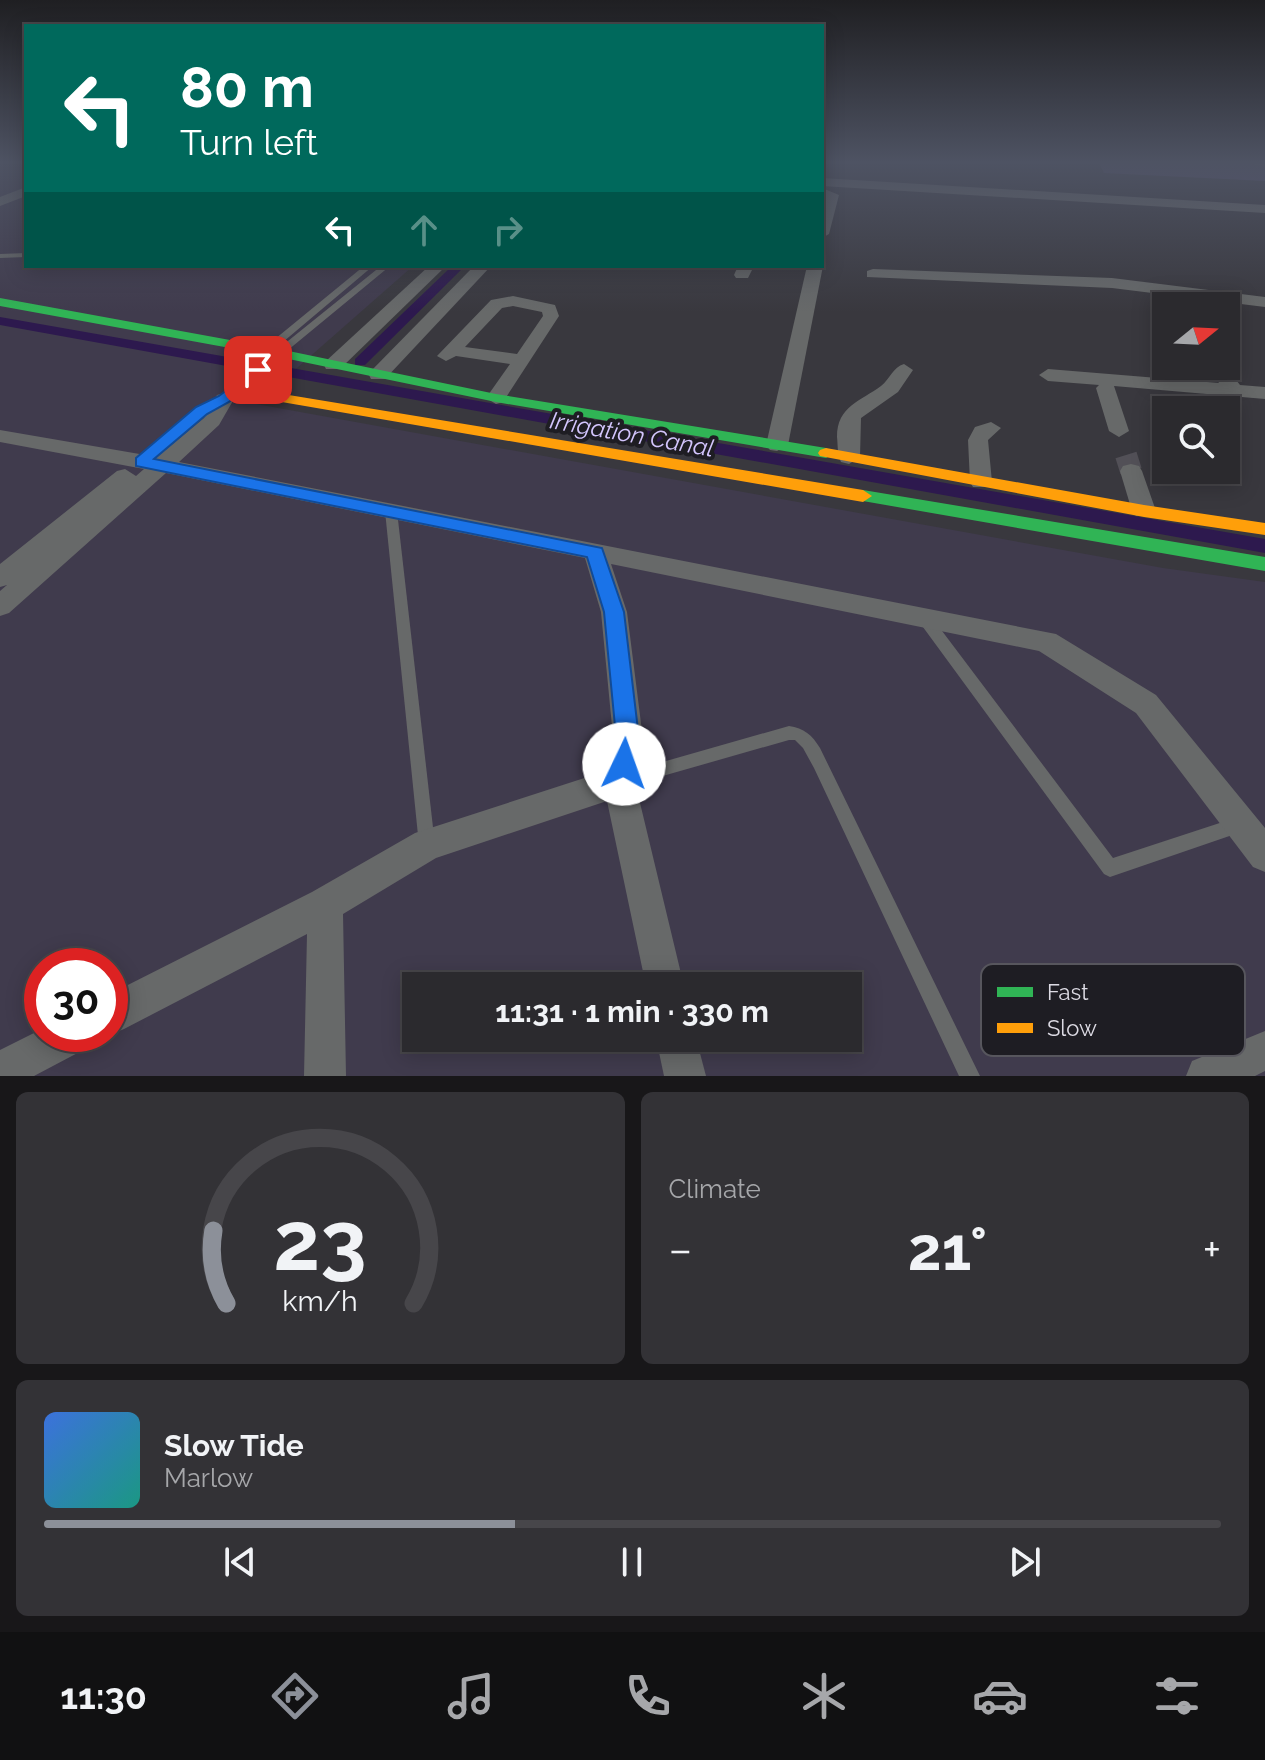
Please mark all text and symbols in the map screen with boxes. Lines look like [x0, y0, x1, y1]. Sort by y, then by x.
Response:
text: 80 m [180, 54, 314, 120]
icon: left [48, 56, 152, 160]
text: Turn left [180, 121, 318, 163]
icon: left [318, 208, 362, 252]
icon: ahead [402, 208, 446, 252]
icon: right [486, 208, 530, 252]
north arrow [1152, 292, 1240, 380]
map controls [1152, 292, 1240, 484]
pin [224, 336, 292, 404]
icon: arrive [236, 348, 280, 392]
button: search [1152, 396, 1240, 484]
water label: Irrigation Canal [548, 405, 716, 463]
position arrow [582, 722, 666, 806]
speed limit sign: 30 [24, 948, 128, 1052]
legend [981, 964, 1245, 1056]
text: Fast [1047, 979, 1089, 1005]
text: 11:31 · 1 min · 330 m [495, 994, 769, 1029]
text: Slow [1047, 1015, 1097, 1041]
text: Climate [669, 1174, 761, 1204]
text: 23 [274, 1192, 367, 1289]
text: 21° [908, 1214, 987, 1284]
text: − [669, 1224, 692, 1275]
text: + [1203, 1224, 1221, 1275]
text: km/h [283, 1284, 358, 1318]
text: Slow Tide [164, 1428, 304, 1463]
text: Marlow [164, 1463, 253, 1493]
icon: previous [218, 1540, 262, 1584]
icon: pause [610, 1540, 654, 1584]
icon: next [1003, 1540, 1047, 1584]
icon: directions [267, 1668, 323, 1724]
icon: music [443, 1668, 499, 1724]
icon: phone [620, 1668, 676, 1724]
icon: climate [796, 1668, 852, 1724]
icon: car [972, 1668, 1028, 1724]
icon: filters [1149, 1668, 1205, 1724]
text: 11:30 [60, 1675, 147, 1717]

